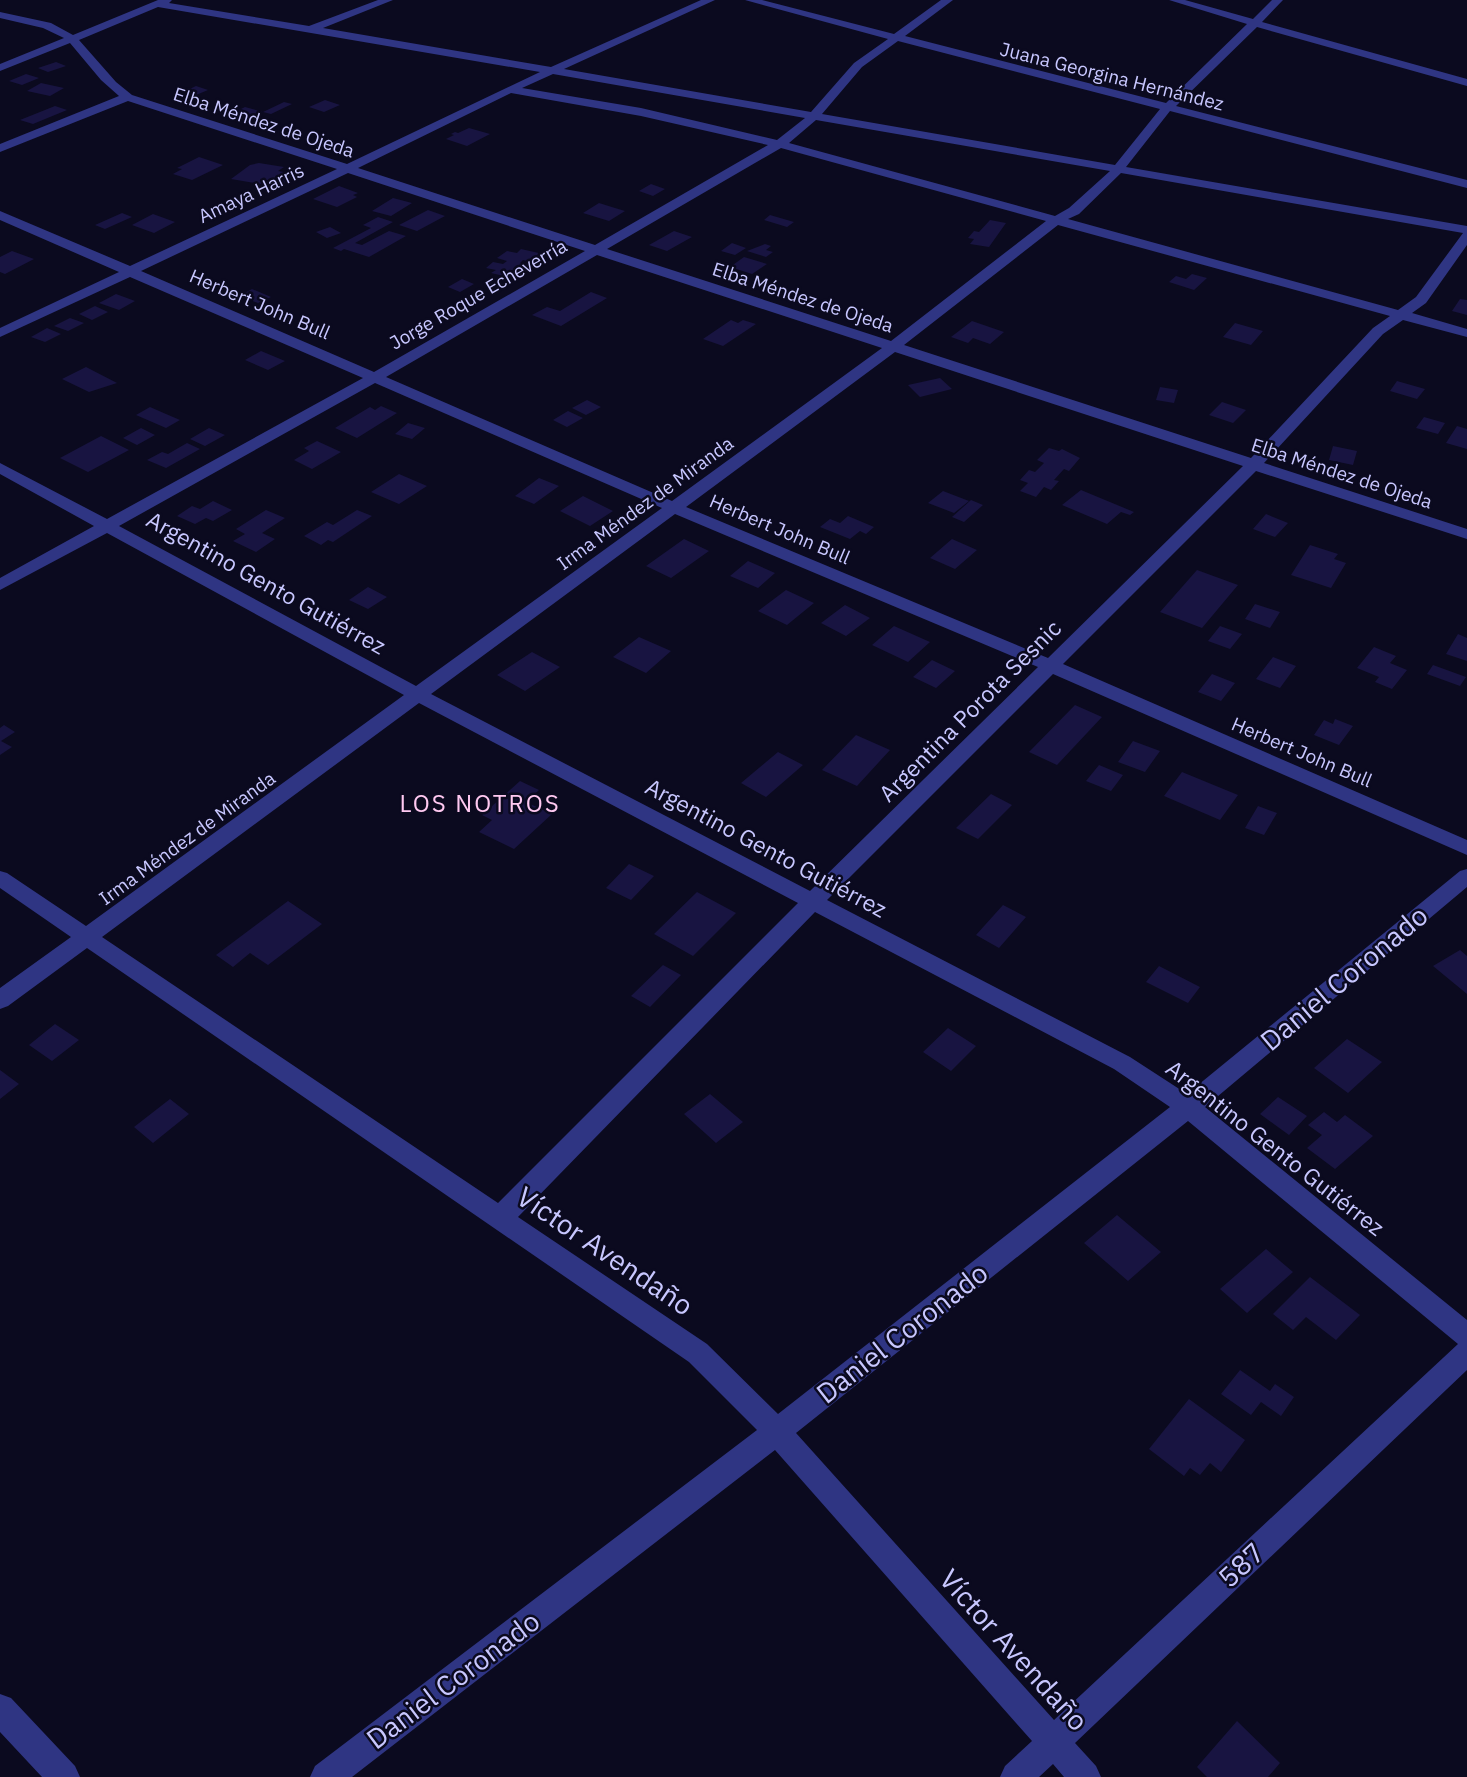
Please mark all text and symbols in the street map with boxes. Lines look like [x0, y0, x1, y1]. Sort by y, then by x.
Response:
street label: Juana Georgina Hernández [998, 37, 1227, 115]
street label: Elba Méndez de Ojeda [170, 81, 358, 163]
street label: Amaya Harris [194, 158, 308, 228]
street label: Jorge Roque Echeverría [385, 233, 571, 355]
street label: Elba Méndez de Ojeda [709, 256, 897, 338]
street label: Herbert John Bull [186, 264, 334, 344]
street label: Irma Méndez de Miranda [552, 431, 738, 575]
street label: Elba Méndez de Ojeda [1248, 432, 1436, 514]
street label: Herbert John Bull [706, 489, 854, 569]
street label: Argentino Gento Gutiérrez [142, 504, 391, 660]
street label: Argentina Porota Sesnic [872, 613, 1067, 808]
street label: Herbert John Bull [1228, 712, 1376, 792]
street label: Irma Méndez de Miranda [94, 766, 280, 910]
street label: Argentino Gento Gutiérrez [641, 771, 892, 923]
district label: LOS NOTROS [399, 787, 561, 819]
street label: Daniel Coronado [1252, 897, 1435, 1059]
street label: Argentino Gento Gutiérrez [1160, 1053, 1391, 1242]
street label: Víctor Avendaño [510, 1178, 701, 1323]
street label: Daniel Coronado [808, 1254, 995, 1411]
street label: 587 [1210, 1534, 1272, 1595]
street label: Víctor Avendaño [932, 1561, 1097, 1738]
street label: Daniel Coronado [359, 1602, 547, 1757]

